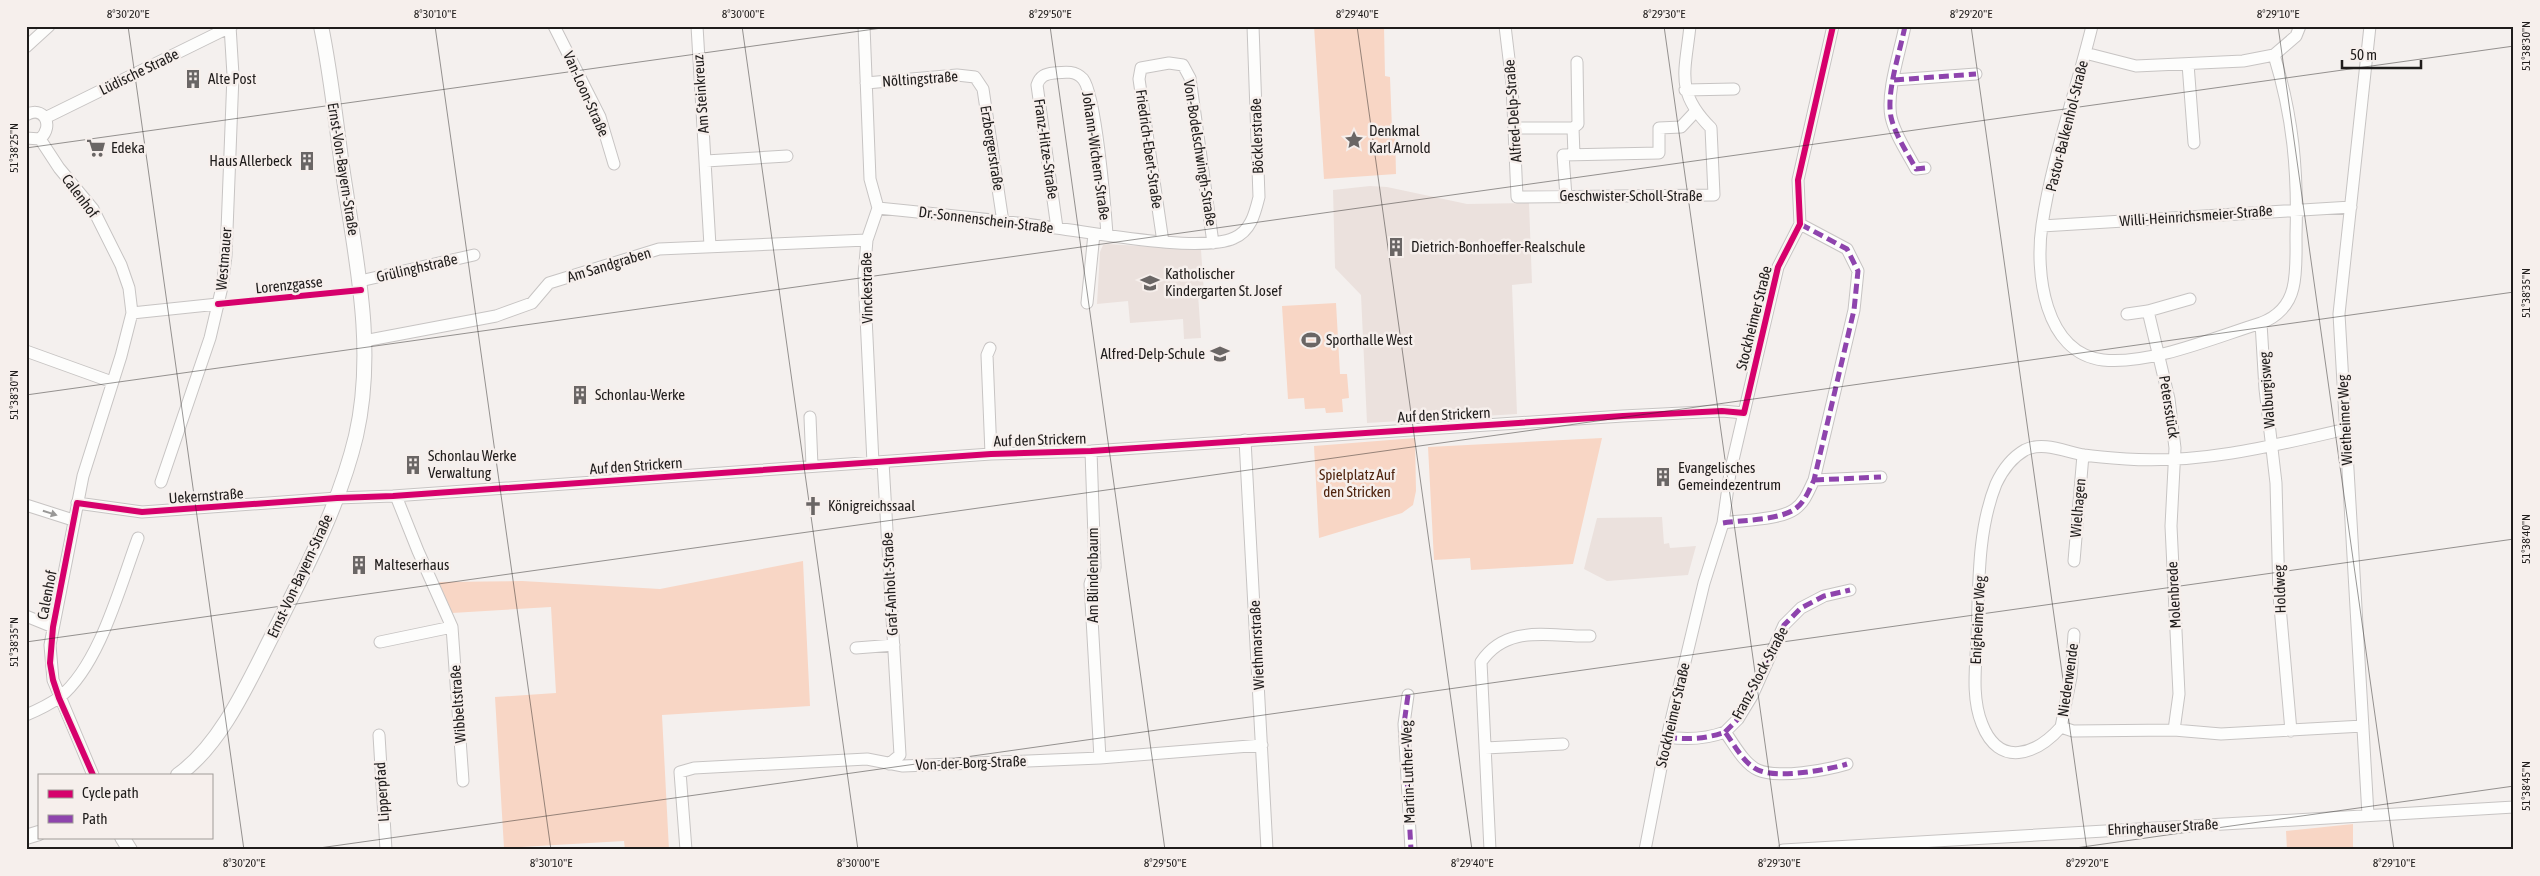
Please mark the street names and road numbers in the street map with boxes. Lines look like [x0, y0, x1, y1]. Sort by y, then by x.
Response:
street label: Lüdische Straße [96, 45, 181, 98]
street label: Van-Loon-Straße [560, 49, 613, 139]
street label: Am Steinkreuz [689, 54, 712, 134]
street label: Pastor-Balkenhol-Straße [2042, 58, 2091, 193]
street label: Alfred-Delp-Straße [1500, 59, 1525, 163]
street label: Nöltingstraße [881, 67, 959, 90]
street label: Von-Bodelschwingh-Straße [1181, 79, 1220, 227]
street label: Friedrich-Ebert-Straße [1133, 88, 1166, 210]
street label: Johann-Wichern-Straße [1079, 91, 1114, 221]
street label: Franz-Hitze-Straße [1031, 98, 1062, 200]
street label: Böcklerstraße [1247, 98, 1266, 174]
street label: Ernst-Von-Bayern-Straße [325, 101, 362, 237]
street label: Erzbergerstraße [977, 104, 1008, 192]
street label: Calenhof [59, 171, 102, 221]
street label: Geschwister-Scholl-Straße [1559, 187, 1703, 204]
street label: Willi-Heinrichsmeier-Straße [2119, 202, 2273, 229]
street label: Dr.-Sonnenschein-Straße [918, 203, 1055, 236]
street label: Westmauer [212, 226, 235, 291]
street label: Am Sandgraben [565, 244, 653, 285]
street label: Grülinghstraße [375, 250, 459, 285]
street label: Vinckestraße [857, 252, 876, 324]
street label: Stockheimer Straße [1732, 264, 1775, 372]
street label: Lorenzgasse [255, 273, 323, 296]
street label: Walburgisweg [2255, 351, 2278, 429]
street label: Petersstück [2156, 374, 2183, 440]
street label: Wietheimer Weg [2334, 374, 2355, 466]
street label: Auf den Strickern [1397, 404, 1491, 425]
street label: Auf den Strickern [993, 429, 1087, 450]
street label: Auf den Strickern [589, 454, 683, 477]
street label: Wielhagen [2066, 478, 2089, 538]
street label: Uekernstraße [168, 484, 244, 507]
street label: Ernst-Von-Bayern-Straße [263, 511, 336, 640]
street label: Am Blindenbaum [1084, 527, 1101, 623]
street label: Graf-Anholt-Straße [878, 532, 901, 636]
street label: Molenbrede [2163, 561, 2184, 629]
street label: Holdweg [2270, 564, 2289, 614]
street label: Calenhof [33, 569, 60, 621]
street label: Enigheimer Weg [1967, 575, 1988, 665]
street label: Wiethmarstraße [1246, 600, 1267, 690]
street label: Franz-Stock-Straße [1728, 623, 1791, 722]
street label: Niederwende [2054, 642, 2081, 718]
street label: Stockheimer Straße [1652, 661, 1693, 769]
street label: Wibbeltstraße [446, 664, 469, 744]
street label: Martin-Luther-Weg [1397, 720, 1418, 824]
street label: Von-der-Borg-Straße [915, 752, 1027, 773]
street label: Lipperpfad [371, 761, 392, 823]
street label: Ehringhauser Straße [2107, 815, 2219, 838]

